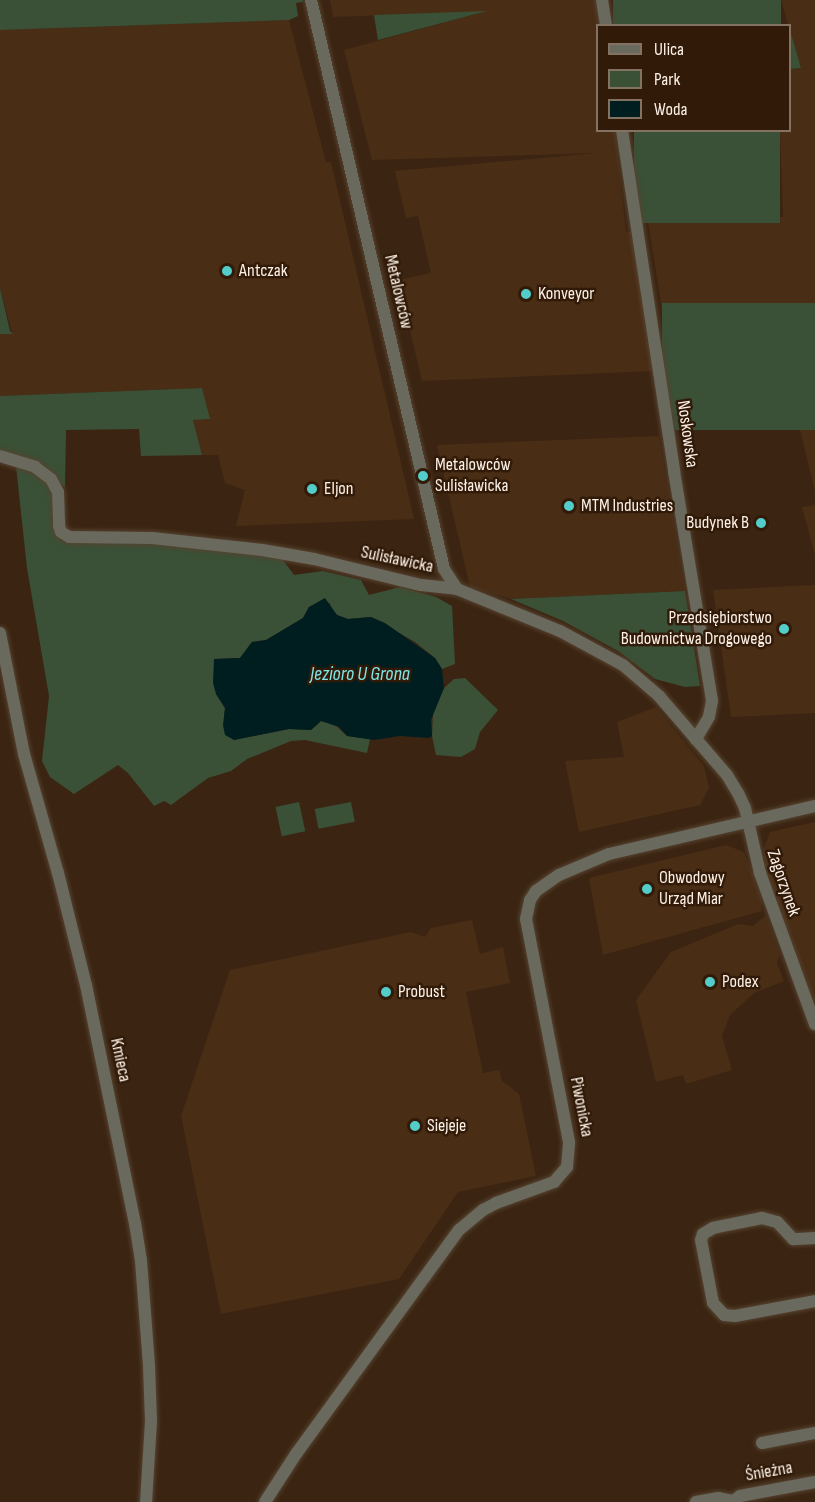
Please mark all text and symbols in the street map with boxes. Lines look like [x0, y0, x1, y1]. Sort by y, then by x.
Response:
legend [596, 24, 791, 132]
text: Ulica [654, 39, 684, 60]
text: Park [654, 69, 680, 90]
text: Woda [654, 99, 687, 120]
street label: Metalowców [379, 253, 417, 331]
place label: Antczak [239, 260, 288, 282]
marker: Antczak [220, 264, 234, 278]
place label: Konveyor [538, 283, 594, 305]
marker: Konveyor [519, 287, 533, 301]
street label: Noskowska [672, 399, 702, 469]
place label: Metalowców Sulisławicka [435, 455, 511, 498]
marker: Metalowców Sulisławicka [416, 469, 430, 483]
place label: Eljon [324, 478, 354, 500]
marker: Eljon [305, 482, 319, 496]
place label: MTM Industries [581, 495, 673, 517]
marker: MTM Industries [562, 499, 576, 513]
place label: Budynek B [686, 512, 749, 534]
marker: Budynek B [754, 516, 768, 530]
street label: Sulisławicka [359, 542, 435, 578]
place label: Przedsiębiorstwo Budownictwa Drogowego [621, 608, 772, 650]
marker: Przedsiębiorstwo Budownictwa Drogowego [777, 622, 791, 636]
water label: Jezioro U Grona [310, 662, 410, 686]
street label: Zagorzynek [762, 847, 804, 919]
place label: Obwodowy Urząd Miar [659, 868, 725, 910]
marker: Obwodowy Urząd Miar [640, 882, 654, 896]
place label: Podex [722, 971, 758, 993]
marker: Podex [703, 975, 717, 989]
place label: Probust [398, 981, 445, 1003]
marker: Probust [379, 985, 393, 999]
street label: Kmieca [105, 1036, 135, 1084]
street label: Piwonicka [565, 1075, 597, 1139]
place label: Siejeje [427, 1115, 466, 1137]
marker: Siejeje [408, 1119, 422, 1133]
street label: Śnieżna [744, 1457, 794, 1487]

